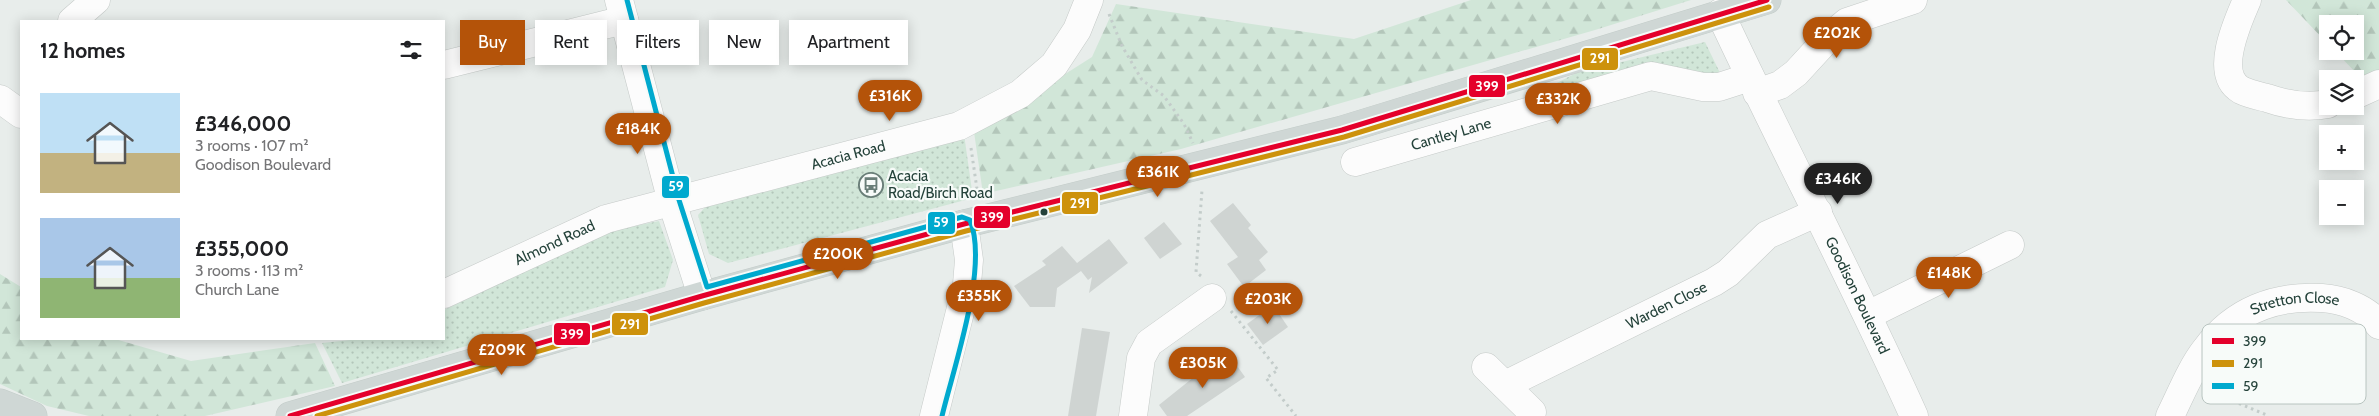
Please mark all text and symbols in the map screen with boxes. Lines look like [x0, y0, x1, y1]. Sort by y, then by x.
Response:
map controls [2319, 15, 2364, 225]
button: locate [2319, 15, 2364, 60]
pin: £202K [1802, 17, 1872, 59]
chip: Buy [460, 20, 525, 65]
chip: Rent [535, 20, 607, 65]
chip: Filters [617, 20, 699, 65]
chip: New [709, 20, 779, 65]
chip: Apartment [789, 20, 908, 65]
text: £202K [1814, 23, 1860, 42]
icon: filters [397, 36, 425, 64]
text: 12 homes [40, 38, 125, 63]
line badge: 291 [1581, 47, 1619, 71]
text: 291 [1590, 49, 1610, 67]
button: layers [2319, 70, 2364, 115]
line badge: 399 [1468, 74, 1506, 98]
text: 399 [1475, 77, 1499, 95]
pin: £316K [855, 80, 925, 122]
pin: £332K [1523, 82, 1593, 125]
text: £316K [869, 86, 911, 105]
text: £332K [1536, 89, 1580, 108]
text: £346,000 [195, 111, 291, 136]
pin: £184K [603, 112, 673, 155]
icon: home [80, 113, 140, 173]
street label: Cantley Lane [1409, 114, 1494, 154]
text: £184K [616, 119, 660, 138]
button: + [2319, 125, 2364, 170]
text: 3 rooms · 107 m² [195, 136, 309, 155]
street label: Acacia Road [809, 137, 887, 174]
text: Goodison Boulevard [195, 155, 331, 174]
pin: £361K [1123, 156, 1193, 198]
text: £361K [1137, 162, 1179, 181]
pin: £346K [1803, 162, 1873, 205]
place label: Acacia Road/Birch Road [888, 167, 993, 202]
text: £346K [1815, 169, 1861, 188]
bus stop icon: Acacia Road/Birch Road [858, 172, 884, 198]
line badge: 59 [661, 175, 690, 199]
text: 59 [668, 177, 684, 195]
button: − [2319, 180, 2364, 225]
line badge: 291 [1061, 191, 1099, 215]
text: 291 [1070, 194, 1090, 212]
line badge: 399 [973, 205, 1011, 229]
unlabelled marker [1039, 207, 1049, 217]
text: 399 [980, 208, 1004, 226]
line badge: 59 [927, 211, 956, 235]
text: 59 [933, 213, 949, 231]
street label: Almond Road [512, 216, 598, 269]
street label: Goodison Boulevard [1821, 234, 1893, 357]
text: £355,000 [195, 236, 289, 261]
icon: home [80, 238, 140, 298]
pin: £200K [803, 238, 873, 280]
text: £200K [813, 244, 863, 263]
pin: £148K [1914, 256, 1984, 299]
text: 3 rooms · 113 m² [195, 261, 303, 280]
text: £148K [1927, 263, 1971, 282]
street label: Warden Close [1623, 278, 1710, 333]
text: Church Lane [195, 280, 279, 299]
pin: £355K [944, 280, 1014, 322]
pin: £203K [1233, 282, 1303, 325]
text: £355K [957, 286, 1001, 305]
text: £203K [1245, 289, 1291, 308]
street label: Stretton Close [2247, 289, 2342, 319]
line badge: 291 [611, 312, 649, 336]
text: 291 [620, 315, 640, 333]
line badge: 399 [553, 322, 591, 346]
legend [2202, 324, 2366, 404]
text: 399 [560, 325, 584, 343]
text: 399 [2243, 332, 2267, 350]
pin: £209K [467, 334, 537, 376]
text: £209K [478, 340, 526, 359]
pin: £305K [1168, 346, 1238, 389]
text: £305K [1180, 353, 1226, 372]
text: 291 [2243, 354, 2263, 372]
text: 59 [2243, 377, 2259, 395]

